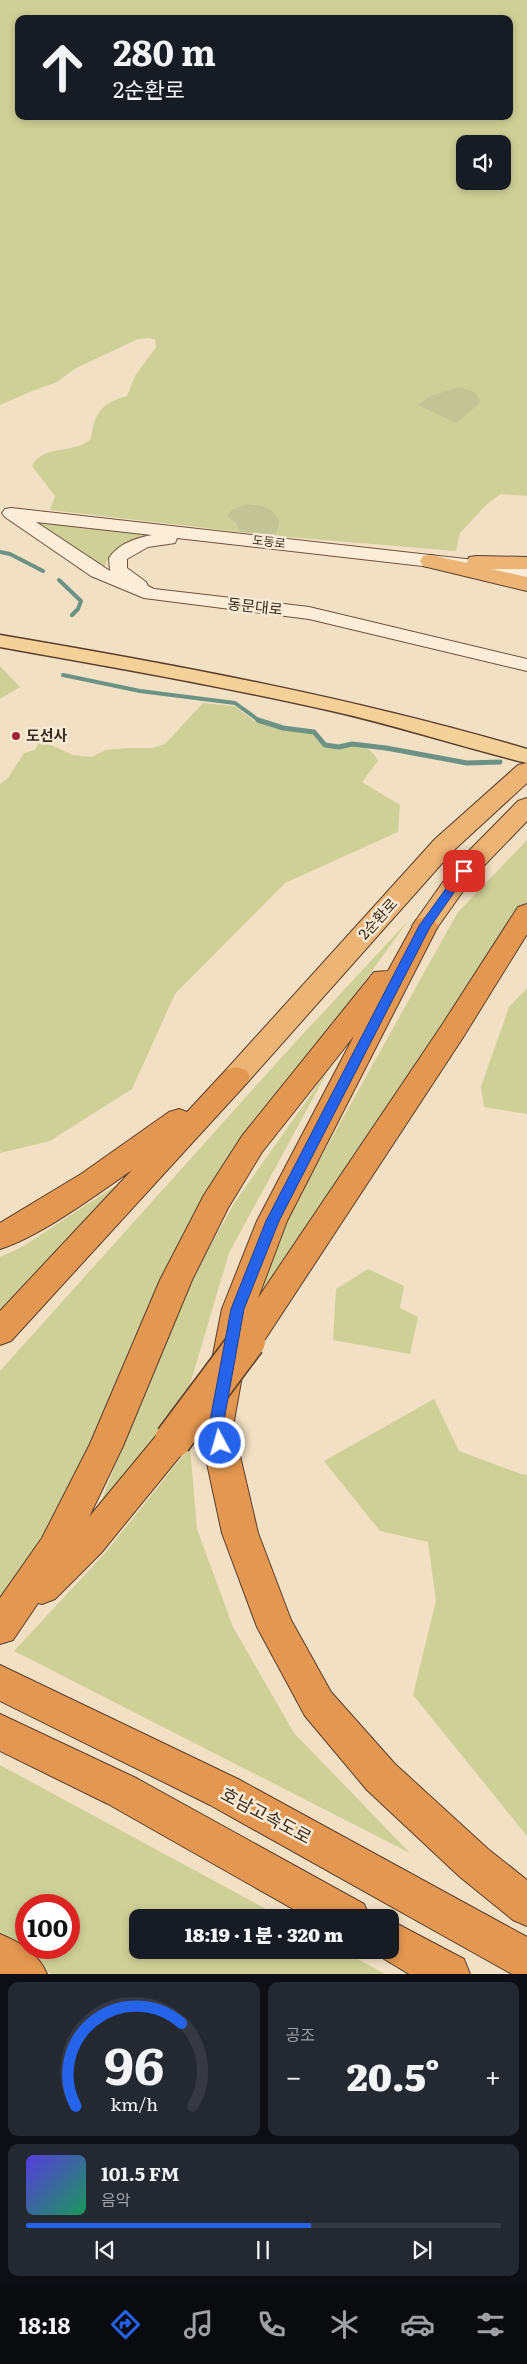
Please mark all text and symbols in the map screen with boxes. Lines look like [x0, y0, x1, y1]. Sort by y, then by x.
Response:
text: 280 m [113, 25, 216, 77]
icon: ahead [30, 35, 95, 100]
text: 2순환로 [113, 72, 185, 105]
map controls [456, 135, 511, 190]
button: sound [456, 135, 511, 190]
street label: 도동로 [252, 530, 287, 552]
street label: 동문대로 [227, 591, 284, 620]
place label: 도선사 [26, 723, 68, 746]
marker: 도선사 [10, 730, 22, 742]
pin [443, 850, 485, 892]
icon: arrive [450, 857, 478, 885]
street label: 2순환로 [352, 892, 402, 944]
position arrow [193, 1416, 245, 1468]
street label: 호남고속도로 [217, 1779, 317, 1850]
speed limit sign: 100 [15, 1894, 80, 1959]
text: 18:19 · 1 분 · 320 m [185, 1920, 343, 1948]
text: 공조 [286, 2022, 315, 2046]
text: 96 [104, 2024, 164, 2101]
text: 20.5° [347, 2046, 440, 2103]
text: − [286, 2054, 302, 2096]
text: + [485, 2054, 501, 2096]
text: km/h [110, 2090, 158, 2117]
text: 101.5 FM [101, 2159, 180, 2187]
text: 음악 [101, 2187, 130, 2211]
icon: previous [91, 2236, 119, 2264]
icon: pause [249, 2236, 277, 2264]
icon: next [408, 2236, 436, 2264]
icon: directions [108, 2307, 143, 2342]
icon: music [181, 2307, 216, 2342]
icon: phone [254, 2307, 289, 2342]
icon: climate [327, 2307, 362, 2342]
icon: car [400, 2307, 435, 2342]
icon: filters [473, 2307, 508, 2342]
text: 18:18 [19, 2308, 70, 2341]

